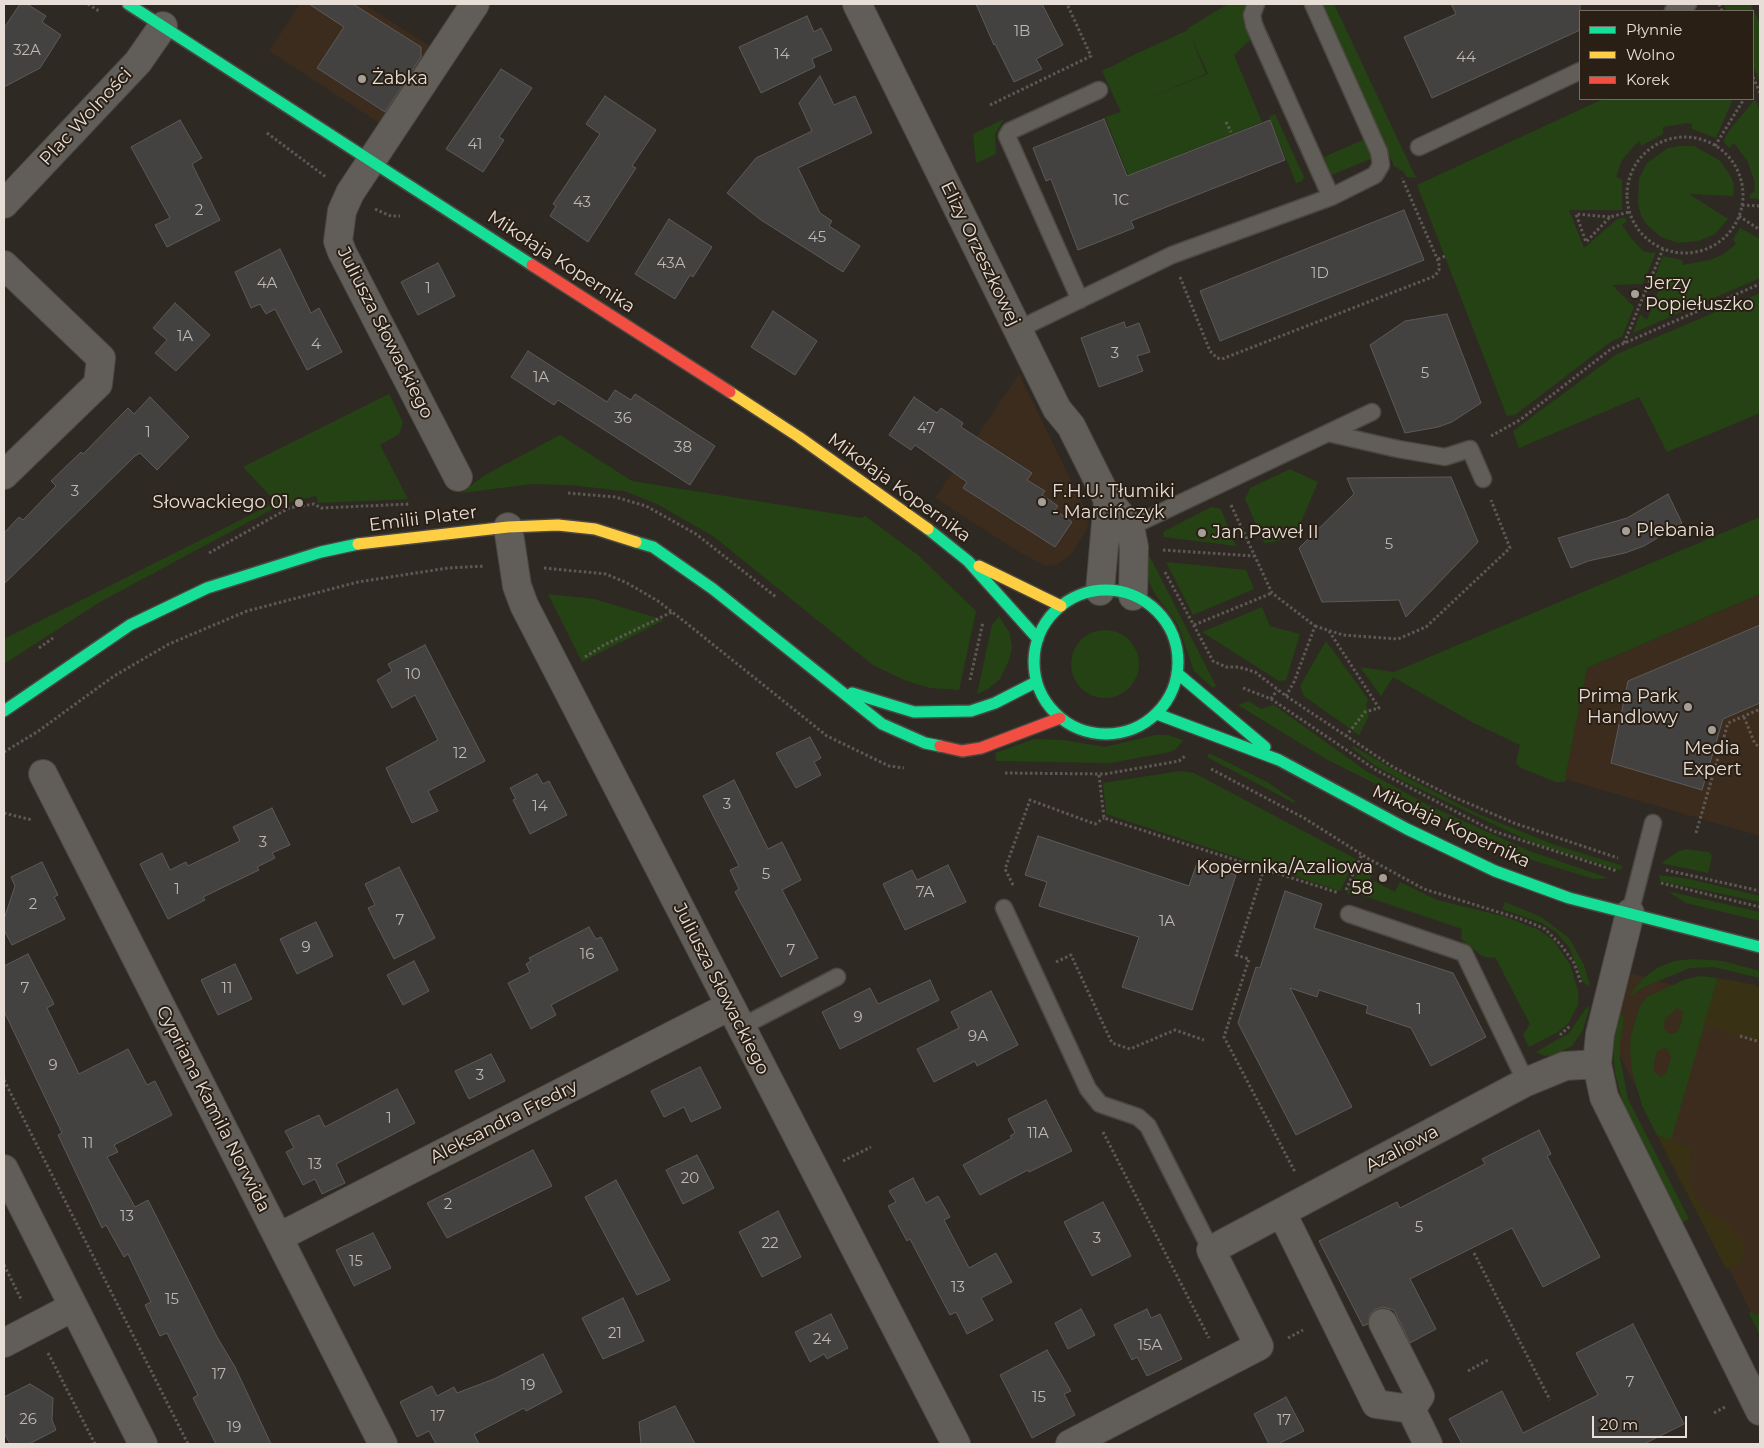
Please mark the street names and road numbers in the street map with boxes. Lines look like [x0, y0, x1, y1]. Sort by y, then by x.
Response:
street label: Plac Wolności [35, 64, 137, 170]
street label: Elizy Orzeszkowej [936, 178, 1024, 330]
street label: Mikołaja Kopernika [483, 206, 639, 318]
street label: Juliusza Słowackiego [332, 244, 438, 422]
street label: Mikołaja Kopernika [823, 429, 975, 547]
street label: Emilii Plater [368, 502, 478, 536]
street label: Mikołaja Kopernika [1369, 781, 1533, 873]
street label: Juliusza Słowackiego [668, 900, 774, 1078]
street label: Cypriana Kamila Norwida [151, 1002, 275, 1216]
street label: Aleksandra Fredry [427, 1075, 581, 1169]
street label: Azaliowa [1362, 1121, 1442, 1177]

